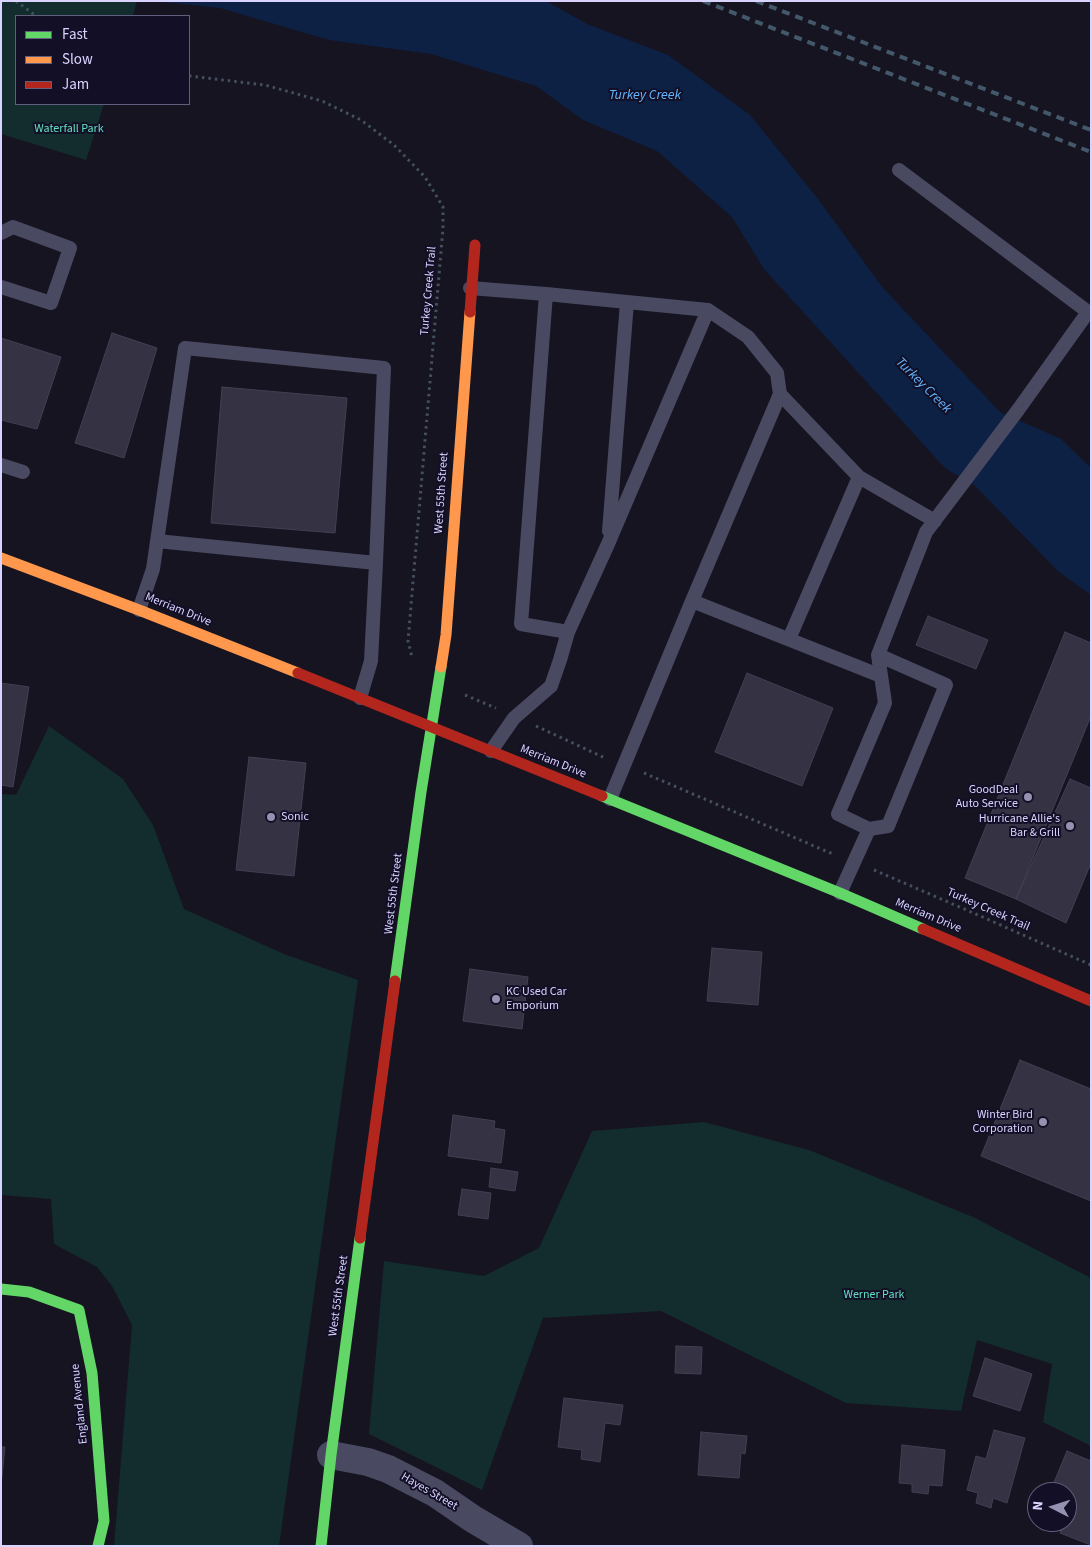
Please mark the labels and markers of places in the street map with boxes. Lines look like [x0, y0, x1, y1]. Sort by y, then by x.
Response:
place label: GoodDeal Auto Service [956, 783, 1018, 811]
marker: GoodDeal Auto Service [1022, 791, 1034, 803]
place label: Sonic [281, 810, 309, 824]
marker: Sonic [265, 811, 277, 823]
place label: Hurricane Allie's Bar & Grill [979, 812, 1060, 840]
marker: Hurricane Allie's Bar & Grill [1064, 820, 1076, 832]
place label: KC Used Car Emporium [506, 985, 567, 1013]
marker: KC Used Car Emporium [490, 993, 502, 1005]
place label: Winter Bird Corporation [972, 1108, 1033, 1136]
marker: Winter Bird Corporation [1037, 1116, 1049, 1128]

